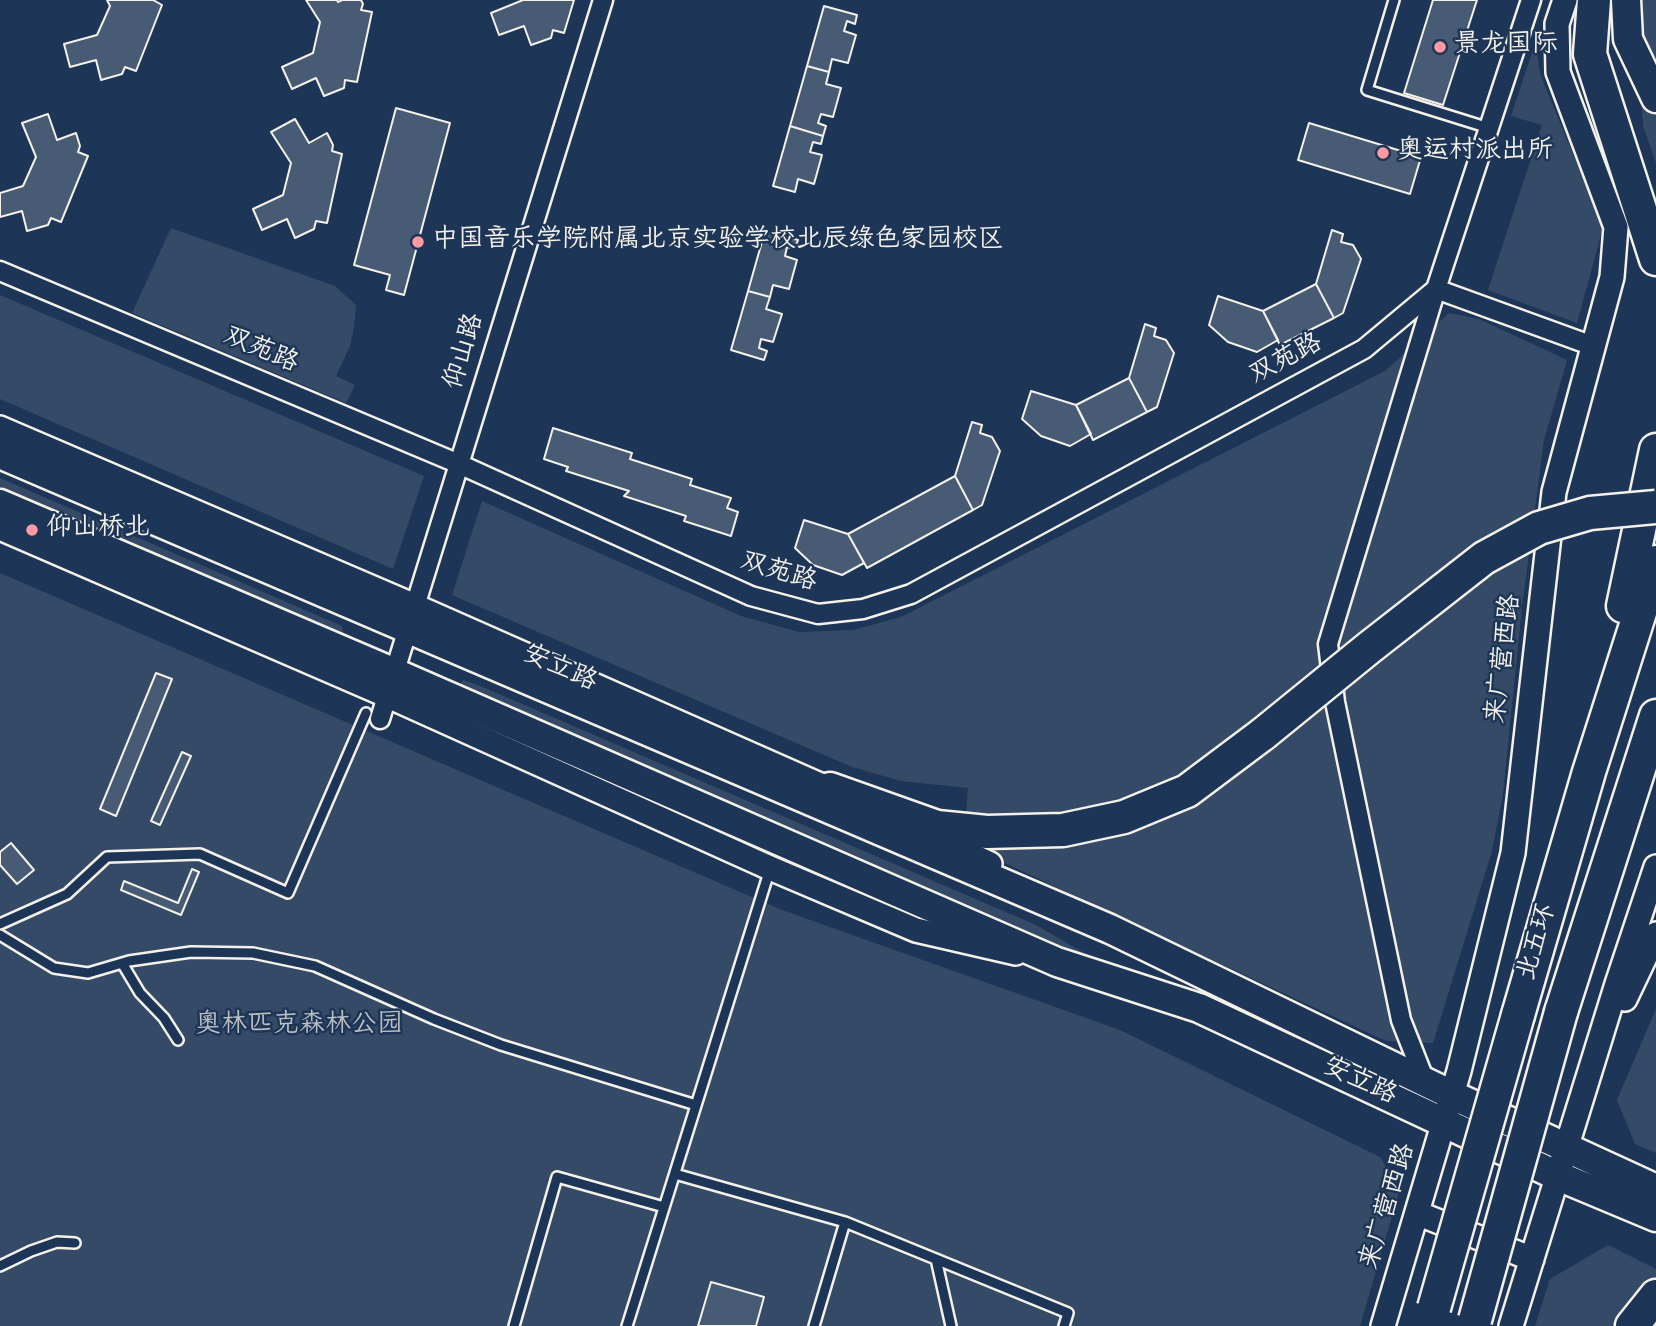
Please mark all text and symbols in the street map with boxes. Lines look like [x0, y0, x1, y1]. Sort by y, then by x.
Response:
place label: 景龙国际 [1454, 31, 1558, 63]
marker: 景龙国际 [1432, 39, 1448, 55]
place label: 奥运村派出所 [1397, 137, 1553, 169]
marker: 奥运村派出所 [1375, 145, 1391, 161]
place label: 中国音乐学院附属北京实验学校北辰绿色家园校区 [432, 226, 1004, 258]
marker: 中国音乐学院附属北京实验学校北辰绿色家园校区 [410, 234, 426, 250]
street label: 仰山路 [440, 310, 492, 394]
street label: 双苑路 [218, 322, 302, 382]
street label: 双苑路 [1245, 329, 1329, 393]
place label: 仰山桥北 [46, 514, 150, 546]
marker: 仰山桥北 [24, 522, 40, 538]
street label: 双苑路 [736, 548, 820, 600]
street label: 来广营西路 [1483, 593, 1529, 725]
street label: 安立路 [517, 640, 601, 700]
street label: 北五环 [1513, 901, 1565, 985]
park label: 奥林匹克森林公园 [195, 1011, 403, 1043]
street label: 安立路 [1317, 1052, 1401, 1114]
street label: 来广营西路 [1356, 1140, 1424, 1274]

